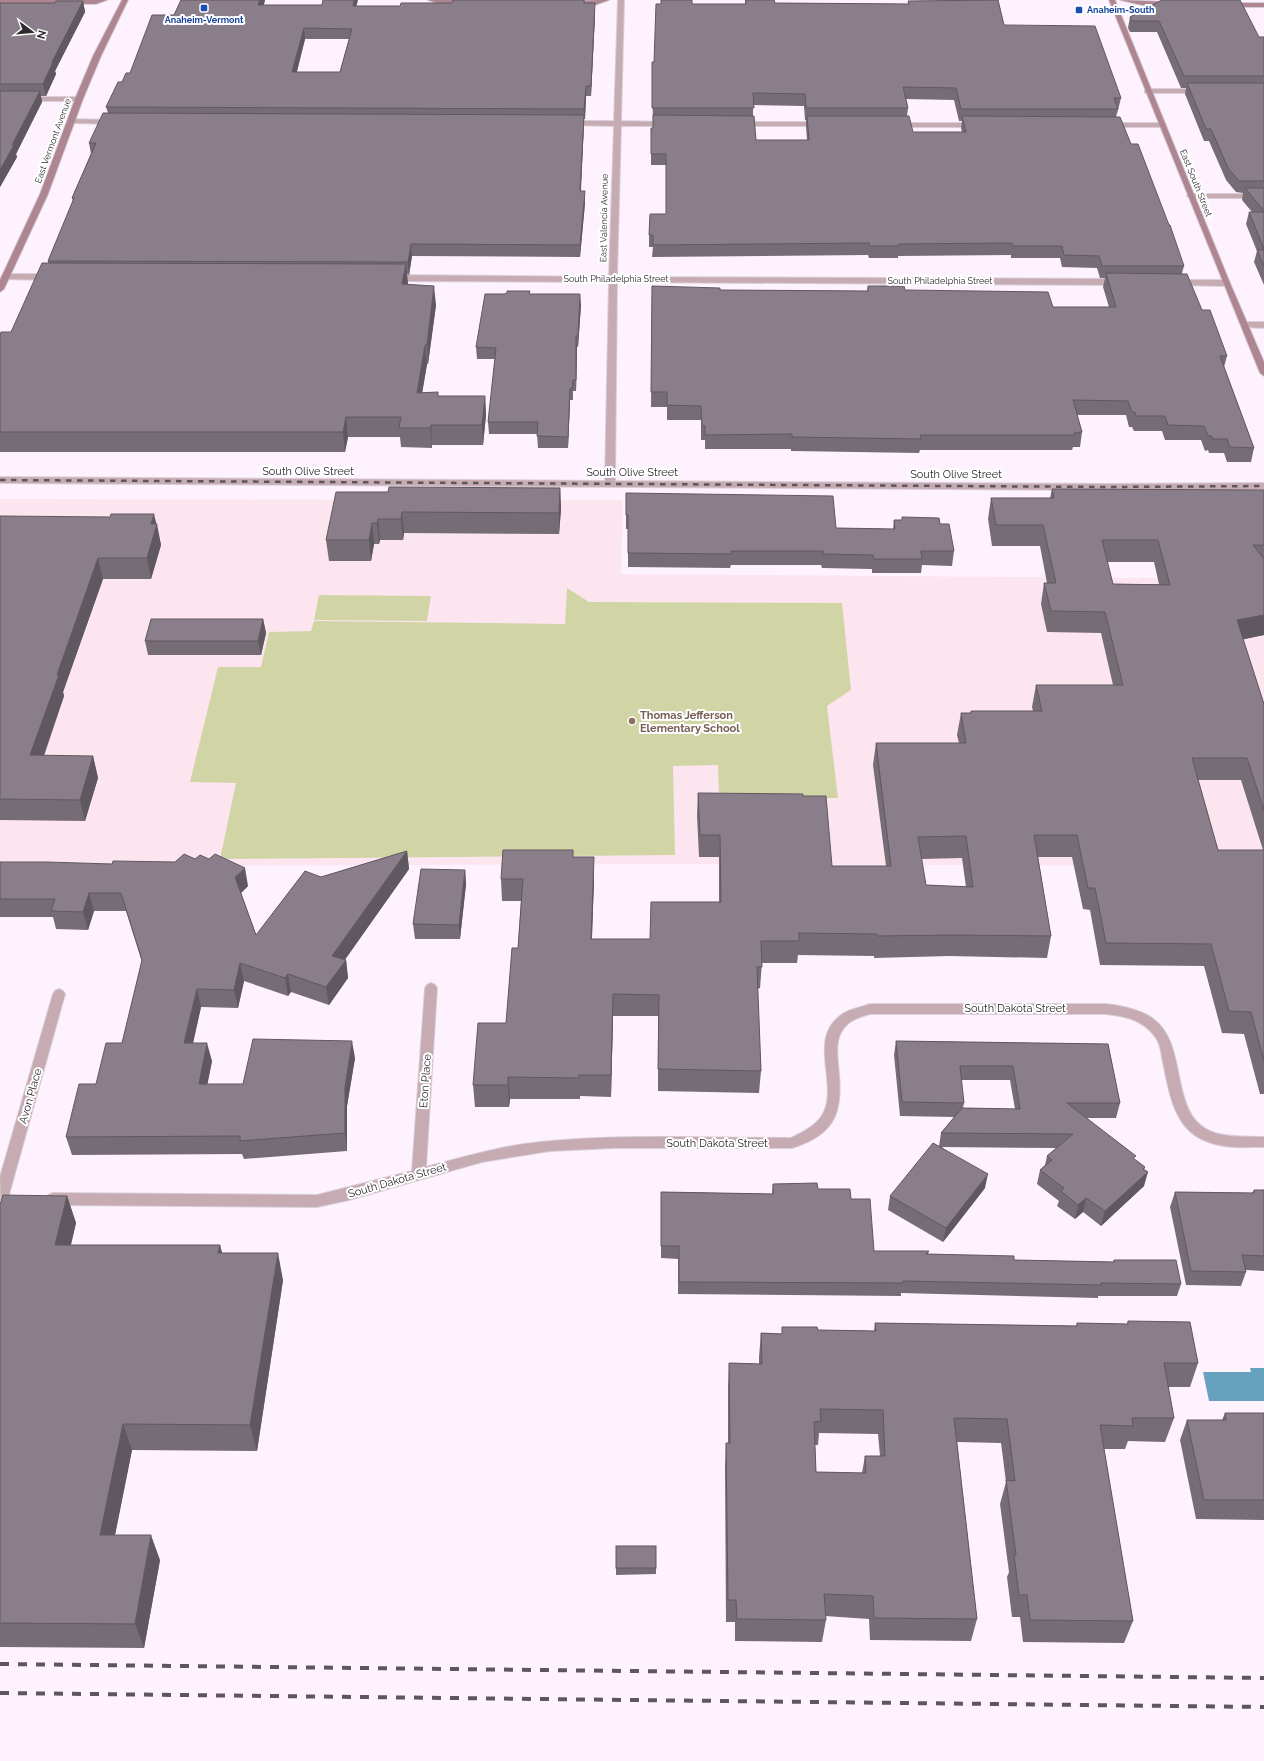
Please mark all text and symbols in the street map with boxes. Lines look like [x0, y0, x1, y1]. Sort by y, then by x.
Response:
marker: Anaheim-Vermont [199, 3, 209, 13]
marker: Anaheim-South [1074, 5, 1084, 15]
place label: Anaheim-South [1087, 5, 1154, 15]
north arrow [12, 12, 52, 52]
place label: Anaheim-Vermont [165, 15, 244, 25]
text: N [34, 29, 49, 40]
street label: East Vermont Avenue [33, 97, 73, 185]
street label: East South Street [1178, 148, 1214, 218]
street label: East Valencia Avenue [598, 173, 610, 262]
street label: South Philadelphia Street [563, 274, 669, 284]
street label: South Philadelphia Street [887, 276, 993, 286]
street label: South Olive Street [262, 465, 354, 478]
street label: South Olive Street [586, 466, 678, 479]
street label: South Olive Street [910, 468, 1002, 481]
place label: Thomas Jefferson Elementary School [640, 709, 740, 735]
marker: Thomas Jefferson Elementary School [627, 716, 637, 726]
street label: South Dakota Street [964, 1002, 1066, 1015]
street label: Eton Place [417, 1053, 434, 1109]
street label: Avon Place [16, 1067, 45, 1125]
street label: South Dakota Street [666, 1137, 768, 1150]
street label: South Dakota Street [347, 1160, 448, 1201]

